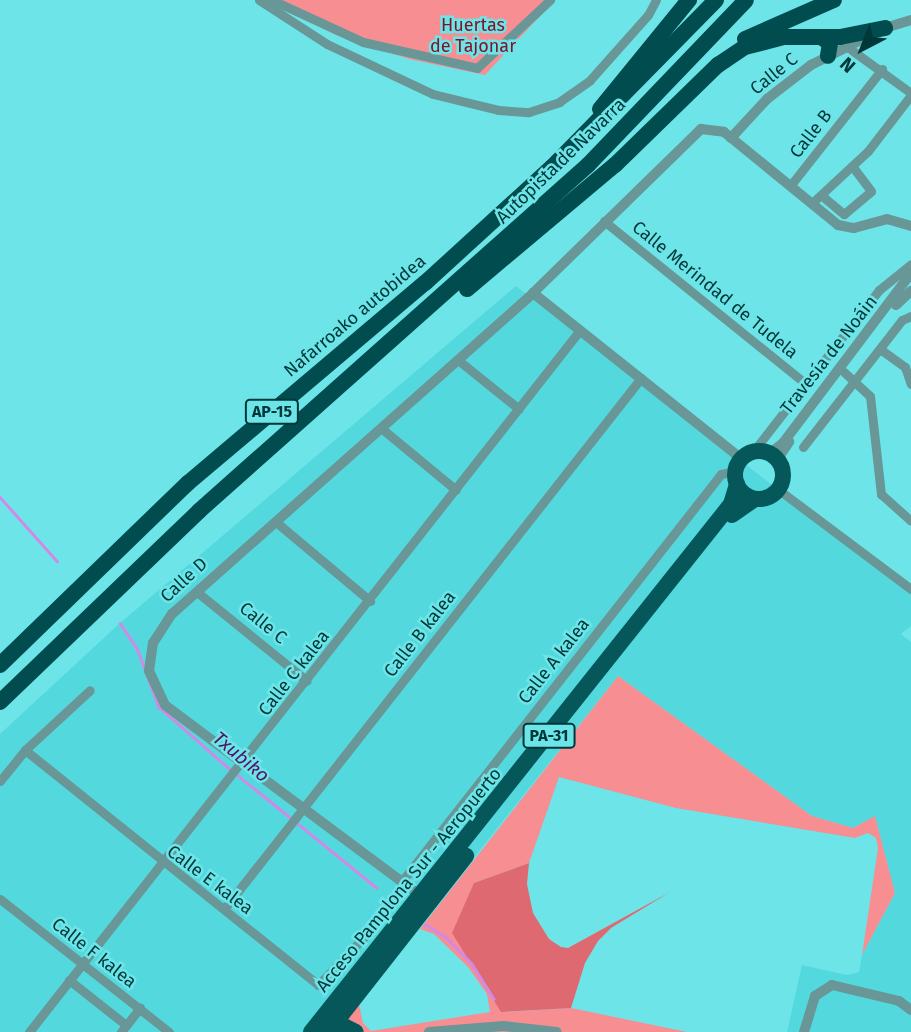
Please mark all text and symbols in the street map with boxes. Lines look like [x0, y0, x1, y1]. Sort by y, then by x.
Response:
north arrow [827, 14, 897, 84]
park label: Huertas de Tajonar [430, 15, 516, 58]
street label: Calle C [746, 48, 802, 100]
text: N [835, 52, 860, 78]
street label: Autopista de Navarra [492, 94, 630, 228]
street label: Calle B [785, 105, 837, 163]
street label: Calle Merindad de Tudela [628, 216, 802, 364]
street label: Nafarroako autobidea [280, 250, 430, 382]
street label: Travesía de Noáin [776, 291, 882, 419]
road number: AP-15 [244, 400, 300, 424]
street label: Calle D [156, 553, 212, 607]
street label: Calle B kalea [380, 587, 460, 681]
street label: Calle C [235, 597, 291, 649]
street label: Calle A kalea [514, 614, 594, 708]
street label: Calle C kalea [254, 626, 334, 720]
road number: PA-31 [521, 723, 577, 748]
water label: Txubiko [208, 727, 274, 787]
street label: Acceso Pamplona Sur - Aeropuerto [312, 764, 506, 996]
street label: Calle E kalea [163, 841, 257, 919]
street label: Calle F kalea [47, 913, 141, 993]

